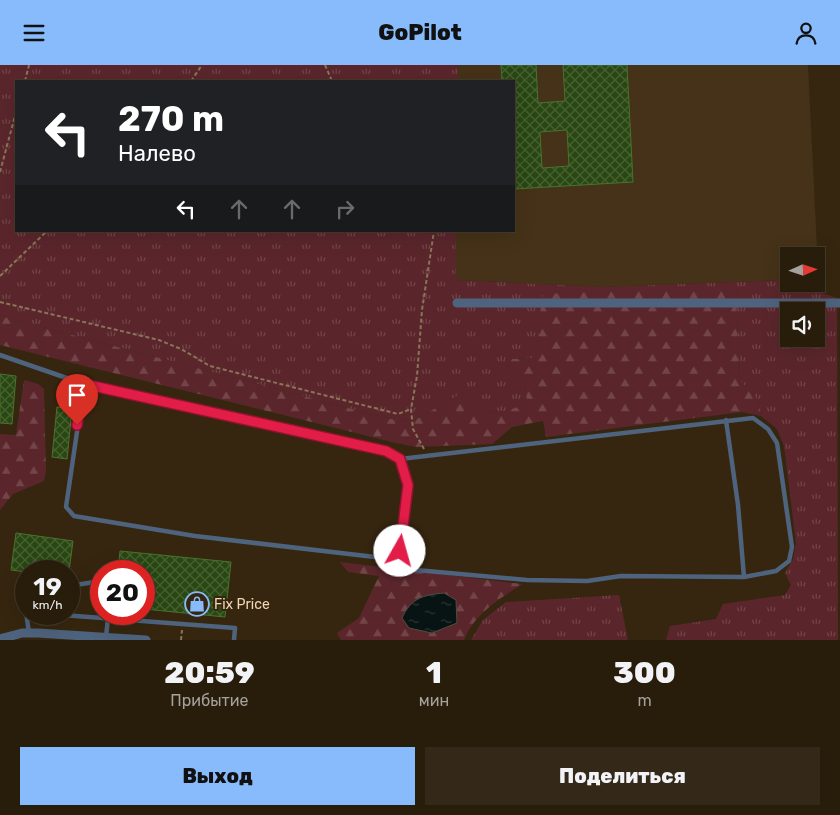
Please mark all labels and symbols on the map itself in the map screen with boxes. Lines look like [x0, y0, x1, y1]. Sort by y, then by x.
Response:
north arrow [780, 247, 825, 293]
pin [56, 374, 98, 425]
position arrow [373, 524, 425, 576]
speed limit sign: 20 [90, 560, 155, 625]
shop icon: Fix Price [184, 591, 210, 617]
place label: Fix Price [214, 596, 270, 613]

